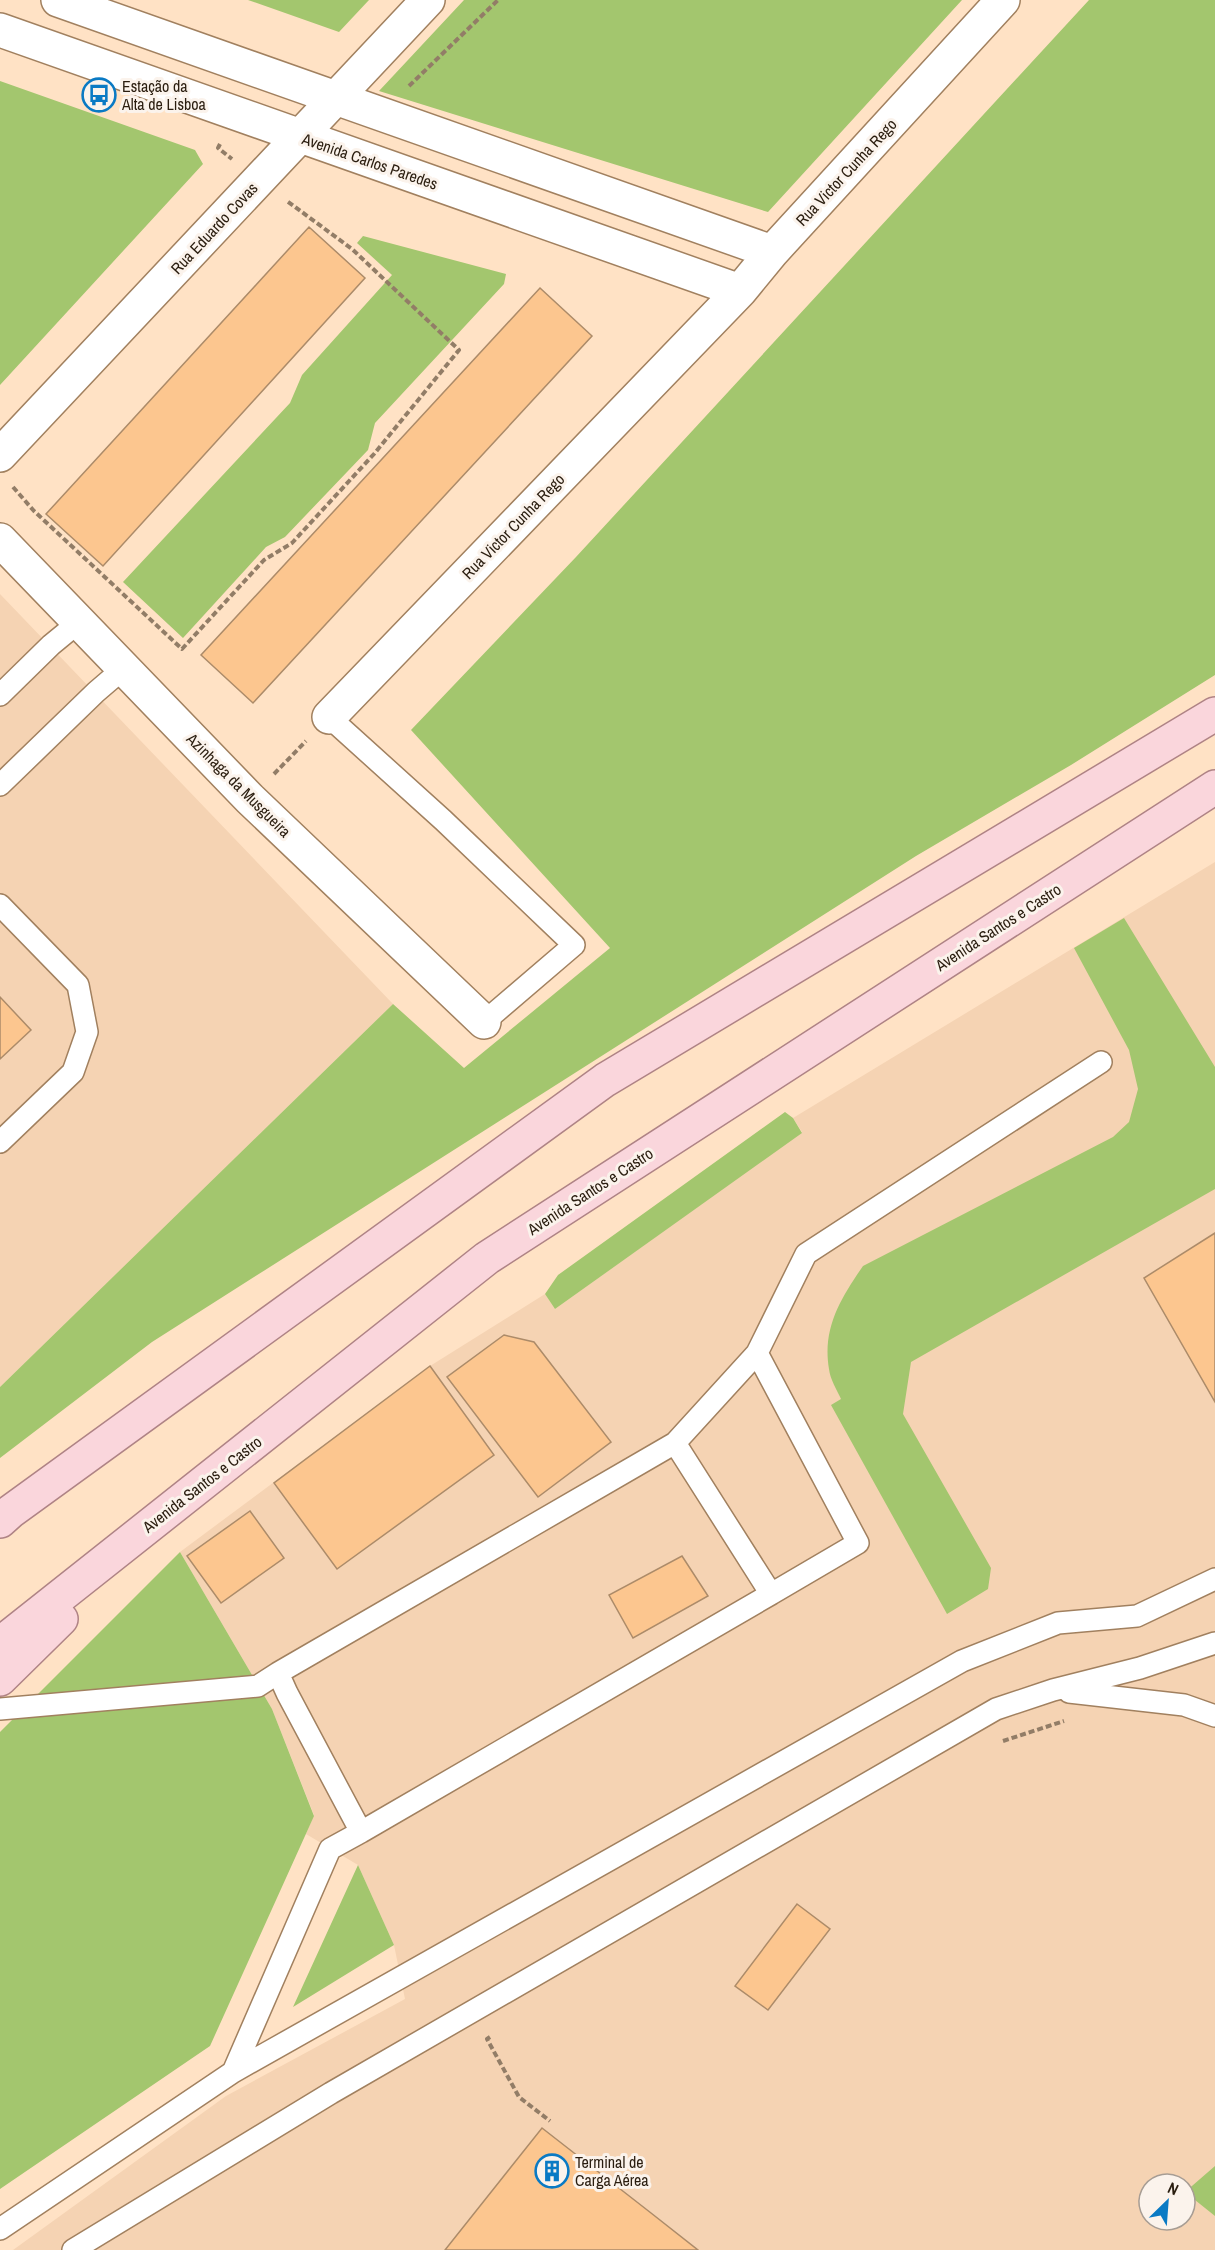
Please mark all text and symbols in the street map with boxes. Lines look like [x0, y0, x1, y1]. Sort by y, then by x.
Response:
place label: Estação da Alta de Lisboa [121, 75, 207, 115]
bus stop icon: Estação da Alta de Lisboa [81, 77, 117, 113]
street label: Rua Victor Cunha Rego [791, 114, 901, 230]
street label: Avenida Carlos Paredes [298, 127, 441, 195]
street label: Rua Eduardo Covas [166, 177, 262, 279]
street label: Rua Victor Cunha Rego [457, 468, 569, 584]
street label: Azinhaga da Musgueira [181, 727, 297, 843]
street label: Avenida Santos e Castro [930, 878, 1065, 976]
street label: Avenida Santos e Castro [522, 1142, 657, 1240]
street label: Avenida Santos e Castro [137, 1430, 266, 1538]
place label: Terminal de Carga Aérea [575, 2151, 649, 2191]
building icon: Terminal de Carga Aérea [534, 2153, 570, 2189]
north arrow [1137, 2172, 1197, 2232]
text: N [1164, 2176, 1182, 2200]

